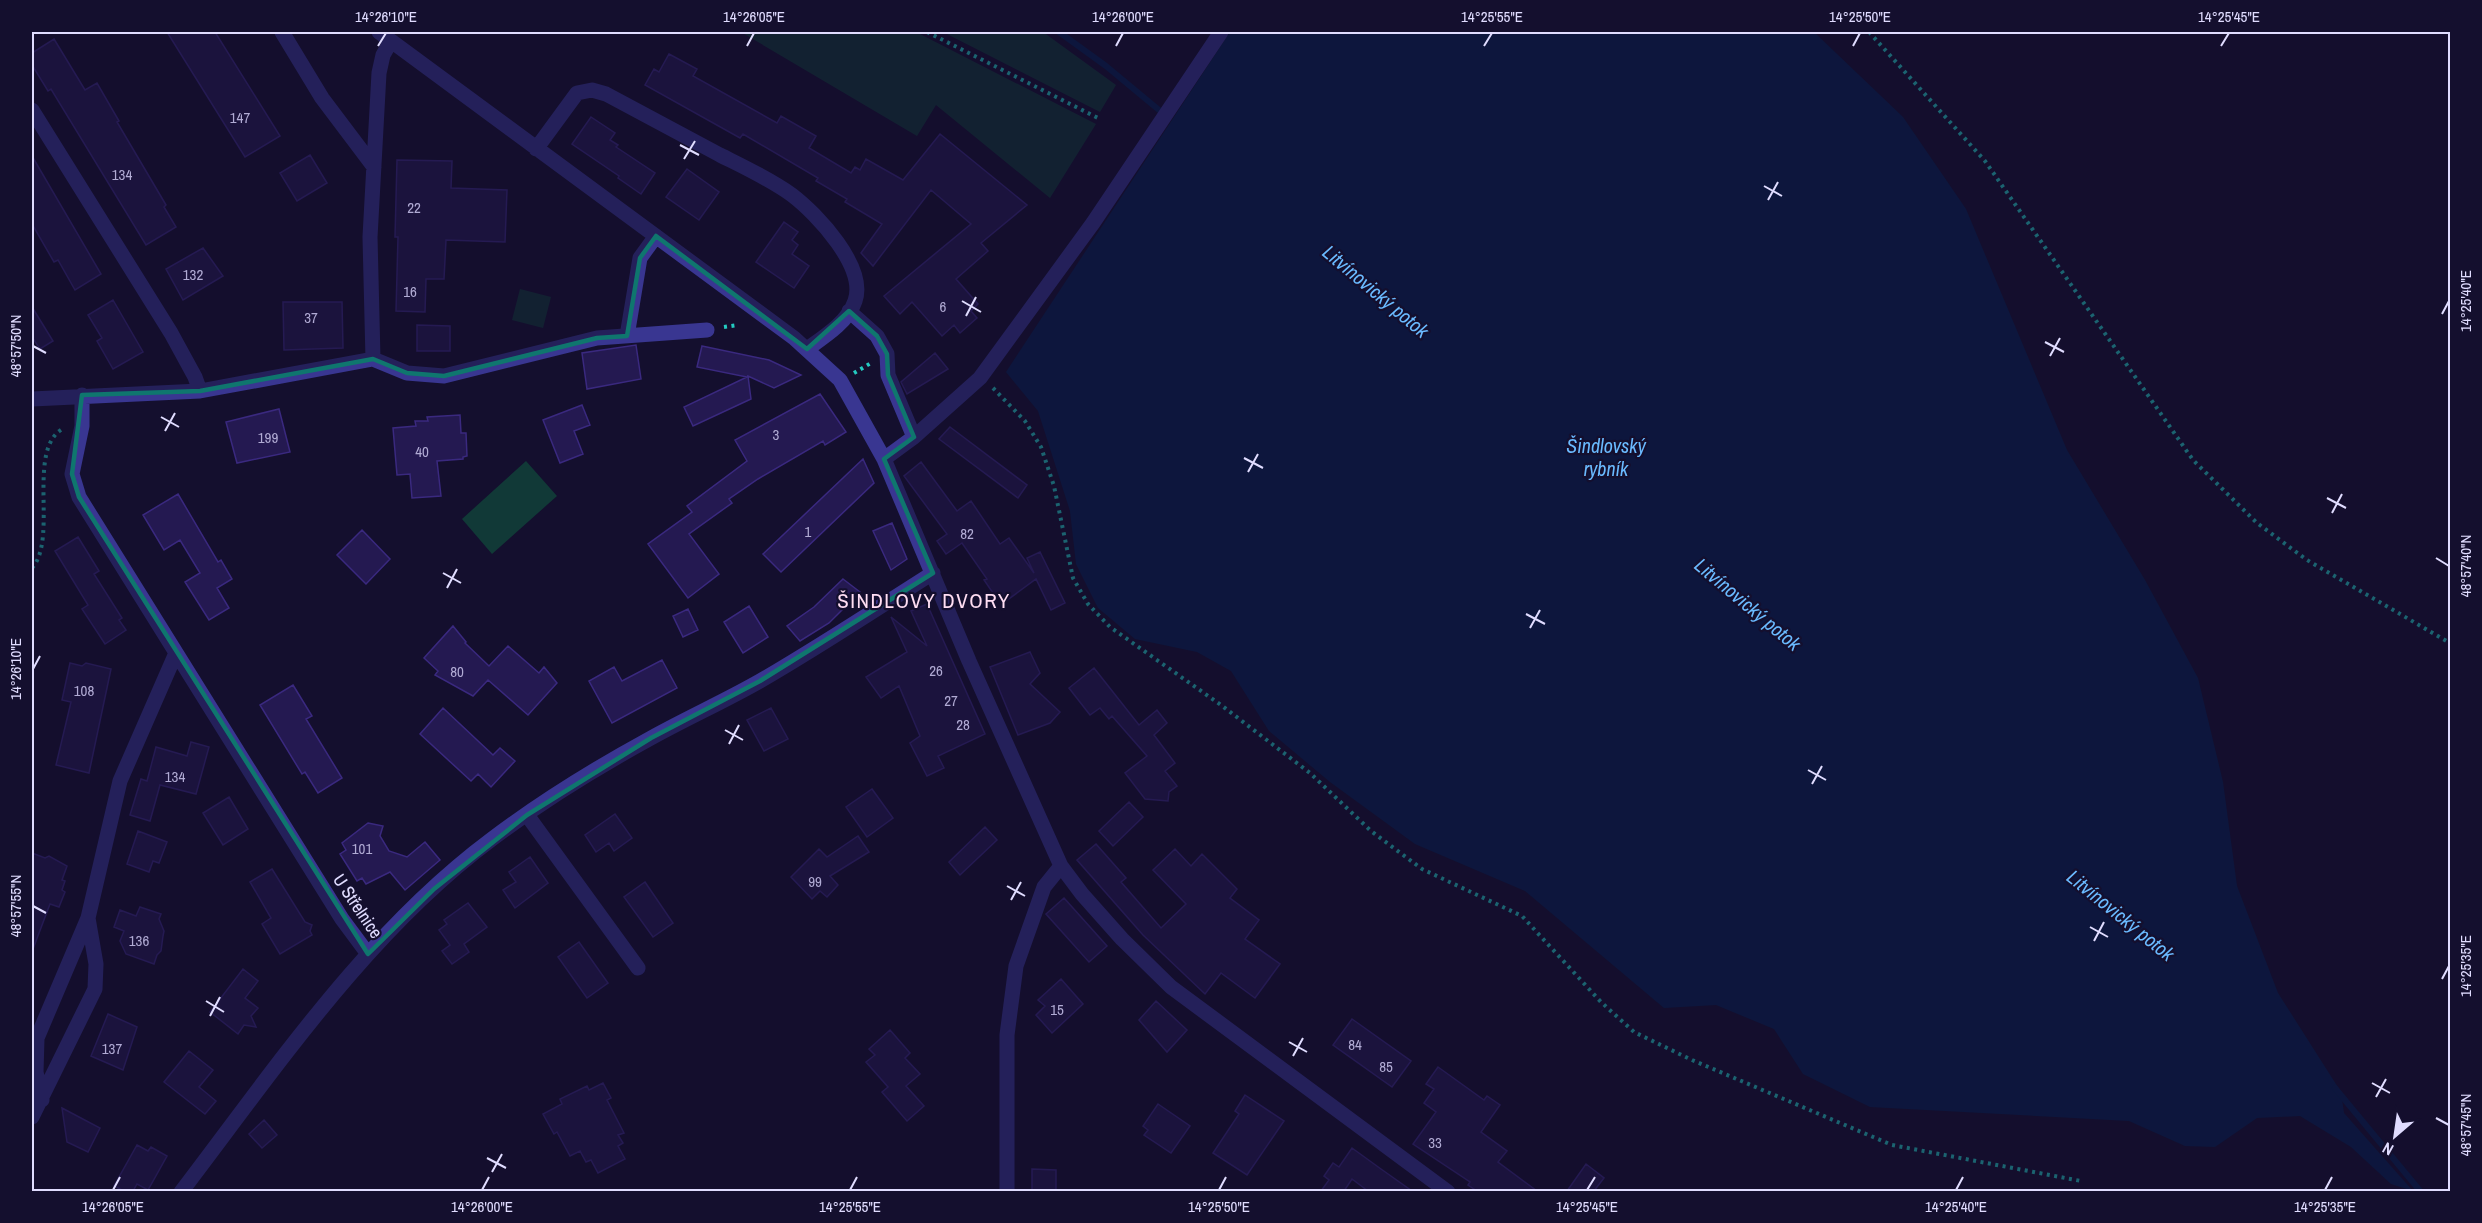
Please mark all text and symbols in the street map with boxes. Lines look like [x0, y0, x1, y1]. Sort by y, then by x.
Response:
text: 14°26'10"E [355, 6, 417, 27]
text: 14°26'05"E [723, 6, 785, 27]
text: 14°26'00"E [1092, 6, 1154, 27]
text: 14°25'55"E [1461, 6, 1523, 27]
text: 14°25'50"E [1829, 6, 1891, 27]
text: 14°25'45"E [2198, 6, 2260, 27]
house number: 147 [230, 107, 250, 128]
house number: 134 [112, 164, 132, 185]
house number: 22 [407, 197, 421, 218]
water label: Litvínovický potok [1317, 238, 1436, 344]
house number: 132 [183, 264, 203, 285]
text: 14°25'40"E [2455, 270, 2476, 332]
house number: 16 [403, 281, 417, 302]
house number: 6 [940, 296, 947, 317]
house number: 37 [304, 307, 318, 328]
text: 48°57'50"N [5, 315, 26, 377]
house number: 3 [773, 424, 780, 445]
house number: 199 [258, 427, 278, 448]
water label: Šindlovský rybník [1566, 432, 1646, 482]
house number: 40 [415, 441, 429, 462]
house number: 1 [805, 521, 812, 542]
house number: 82 [960, 523, 974, 544]
text: 48°57'40"N [2455, 535, 2476, 597]
water label: Litvínovický potok [1689, 551, 1808, 657]
district label: ŠINDLOVY DVORY [837, 586, 1011, 615]
text: 14°26'10"E [5, 638, 26, 700]
house number: 26 [929, 660, 943, 681]
house number: 80 [450, 661, 464, 682]
house number: 108 [74, 680, 94, 701]
house number: 27 [944, 690, 958, 711]
house number: 28 [956, 714, 970, 735]
house number: 134 [165, 766, 185, 787]
house number: 101 [352, 838, 372, 859]
water label: Litvínovický potok [2061, 863, 2181, 967]
street label: U Střelnice [327, 869, 389, 943]
house number: 99 [808, 871, 822, 892]
text: 48°57'55"N [5, 875, 26, 937]
house number: 136 [129, 930, 149, 951]
text: 14°25'35"E [2455, 935, 2476, 997]
house number: 15 [1050, 999, 1064, 1020]
house number: 84 [1348, 1034, 1362, 1055]
house number: 137 [102, 1038, 122, 1059]
house number: 85 [1379, 1056, 1393, 1077]
text: 48°57'45"N [2455, 1094, 2476, 1156]
north arrow [2365, 1106, 2425, 1166]
house number: 33 [1428, 1132, 1442, 1153]
text: N [2378, 1137, 2397, 1161]
text: 14°26'05"E [82, 1196, 144, 1217]
text: 14°26'00"E [451, 1196, 513, 1217]
text: 14°25'55"E [819, 1196, 881, 1217]
text: 14°25'50"E [1188, 1196, 1250, 1217]
text: 14°25'45"E [1556, 1196, 1618, 1217]
text: 14°25'40"E [1925, 1196, 1987, 1217]
text: 14°25'35"E [2294, 1196, 2356, 1217]

